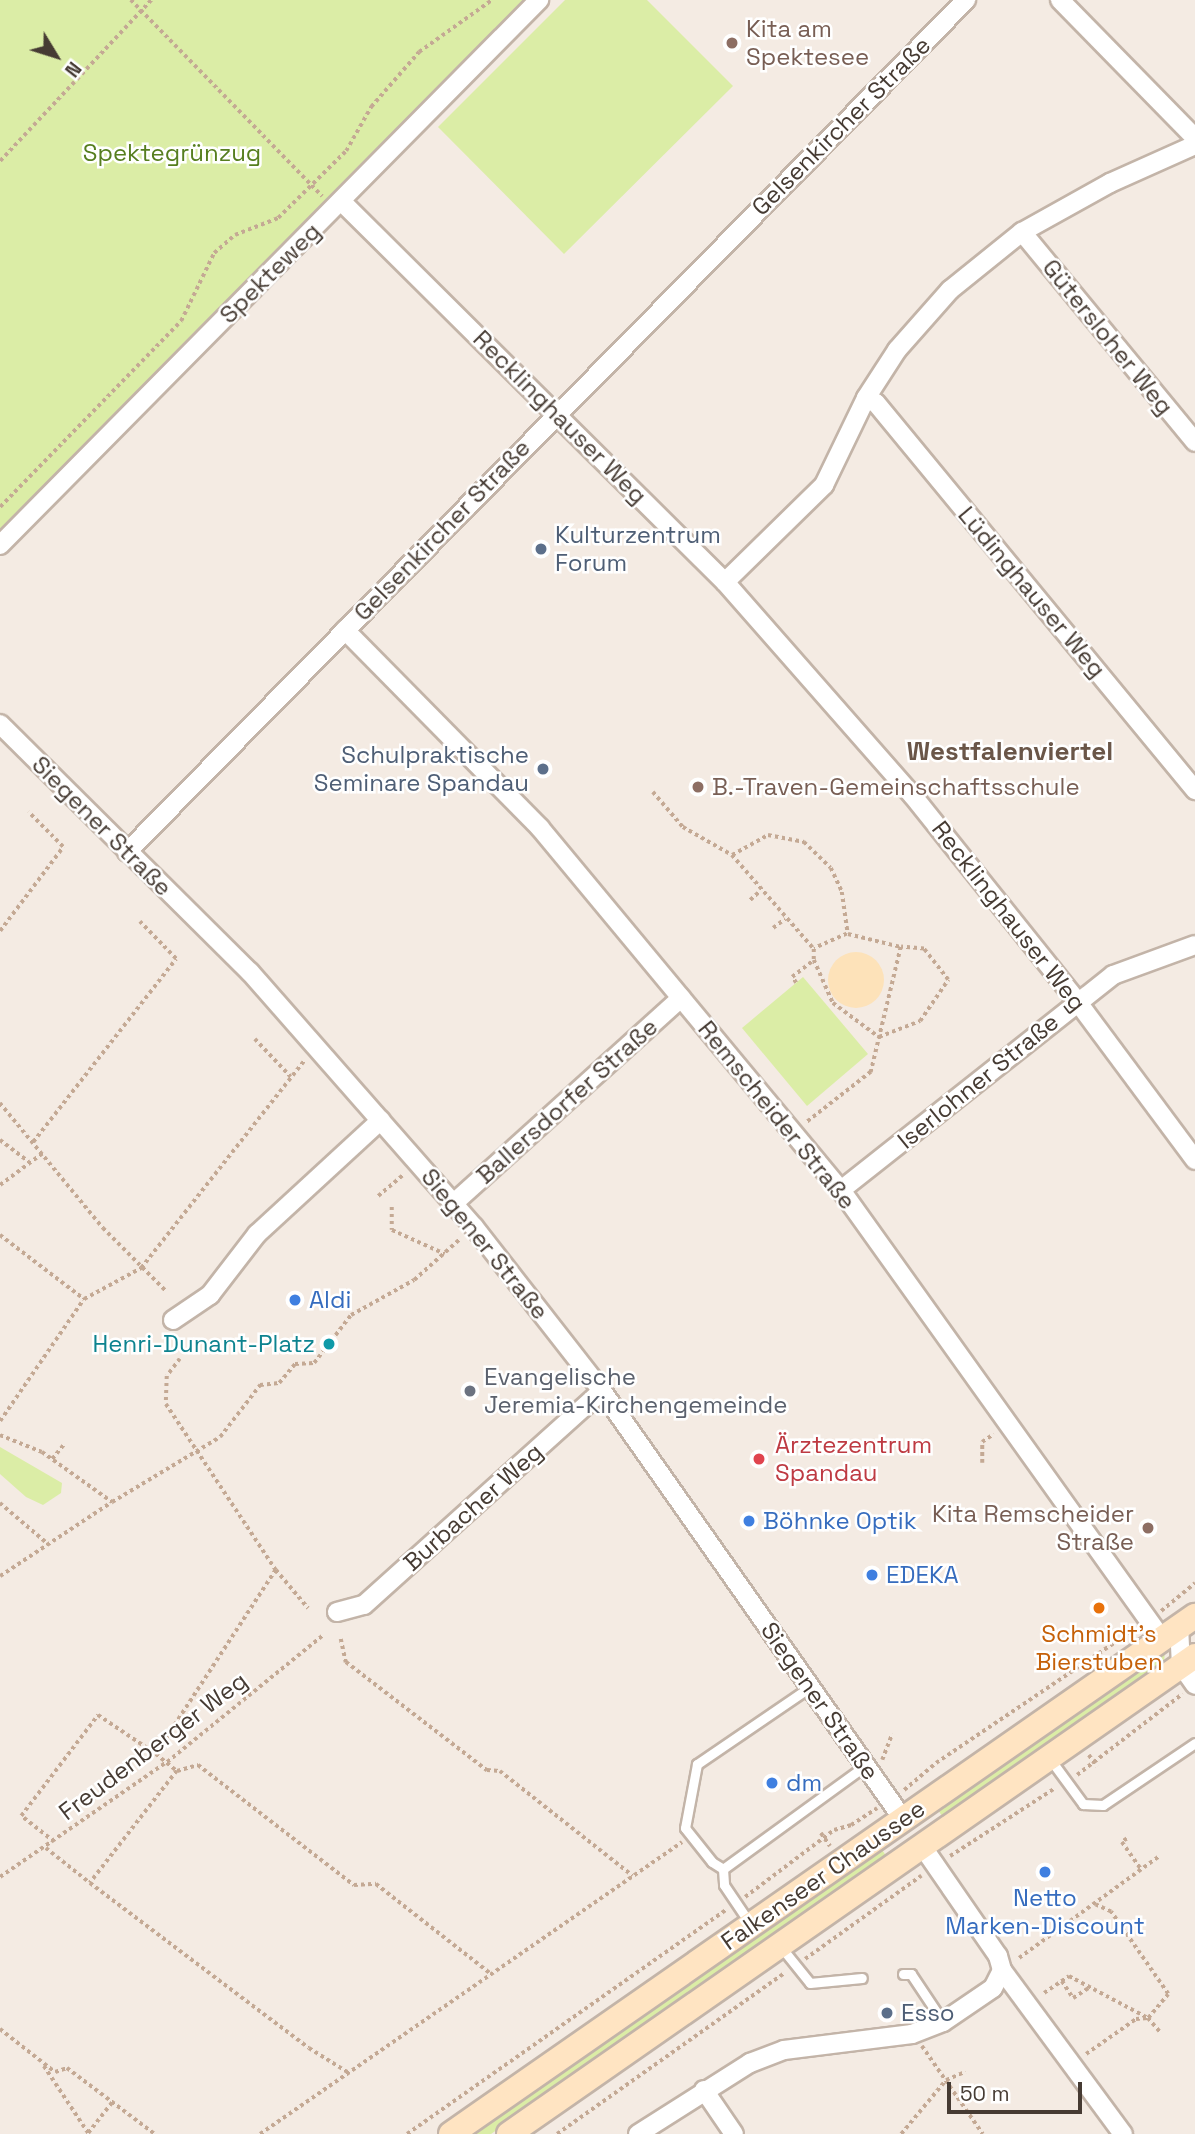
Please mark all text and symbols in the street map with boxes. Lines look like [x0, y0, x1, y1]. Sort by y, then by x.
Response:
place label: Kita am Spektesee [746, 15, 869, 71]
north arrow [21, 21, 91, 91]
street label: Gelsenkircher Straße [746, 31, 936, 221]
marker: Kita am Spektesee [724, 35, 740, 51]
text: N [59, 57, 87, 82]
park label: Spektegrünzug [83, 139, 261, 167]
street label: Spekteweg [214, 217, 326, 329]
street label: Gütersloher Weg [1036, 253, 1180, 421]
street label: Recklinghauser Weg [467, 324, 653, 510]
street label: Gelsenkircher Straße [348, 433, 536, 627]
street label: Lüdinghauser Weg [952, 501, 1112, 683]
place label: Kulturzentrum Forum [555, 521, 721, 577]
marker: Kulturzentrum Forum [533, 541, 549, 557]
district label: Westfalenviertel [907, 736, 1113, 768]
place label: Schulpraktische Seminare Spandau [314, 741, 529, 797]
street label: Siegener Straße [26, 750, 178, 902]
marker: Schulpraktische Seminare Spandau [535, 761, 551, 777]
place label: B.-Traven-Gemeinschaftsschule [712, 773, 1080, 801]
marker: B.-Traven-Gemeinschaftsschule [690, 779, 706, 795]
street label: Recklinghauser Weg [926, 815, 1092, 1017]
street label: Iserlohner Straße [892, 1007, 1064, 1155]
street label: Ballersdorfer Straße [471, 1012, 663, 1190]
street label: Remscheider Straße [692, 1015, 862, 1215]
street label: Siegener Straße [415, 1163, 555, 1325]
place label: Aldi [309, 1286, 351, 1314]
marker: Aldi [287, 1292, 303, 1308]
place label: Henri-Dunant-Platz [93, 1330, 315, 1358]
marker: Henri-Dunant-Platz [321, 1336, 337, 1352]
place label: Evangelische Jeremia-Kirchengemeinde [484, 1363, 788, 1419]
marker: Evangelische Jeremia-Kirchengemeinde [462, 1383, 478, 1399]
place label: Ärztezentrum Spandau [775, 1431, 932, 1487]
street label: Burbacher Weg [397, 1437, 549, 1577]
marker: Ärztezentrum Spandau [749, 1449, 769, 1469]
place label: Kita Remscheider Straße [932, 1500, 1134, 1556]
place label: Böhnke Optik [763, 1507, 917, 1535]
marker: Böhnke Optik [741, 1513, 757, 1529]
marker: Kita Remscheider Straße [1140, 1520, 1156, 1536]
place label: EDEKA [886, 1561, 959, 1589]
marker: EDEKA [864, 1567, 880, 1583]
marker: Schmidt's Bierstuben [1091, 1600, 1107, 1616]
street label: Siegener Straße [755, 1617, 885, 1785]
place label: Schmidt's Bierstuben [1035, 1620, 1163, 1676]
street label: Freudenberger Weg [53, 1666, 253, 1826]
place label: dm [786, 1769, 822, 1797]
marker: dm [764, 1775, 780, 1791]
street label: Falkenseer Chaussee [716, 1794, 930, 1956]
marker: Netto Marken-Discount [1037, 1864, 1053, 1880]
place label: Netto Marken-Discount [945, 1884, 1145, 1940]
place label: Esso [901, 1999, 955, 2027]
marker: Esso [879, 2005, 895, 2021]
scale bar [950, 2068, 1085, 2112]
text: 50 m [960, 2080, 1010, 2107]

